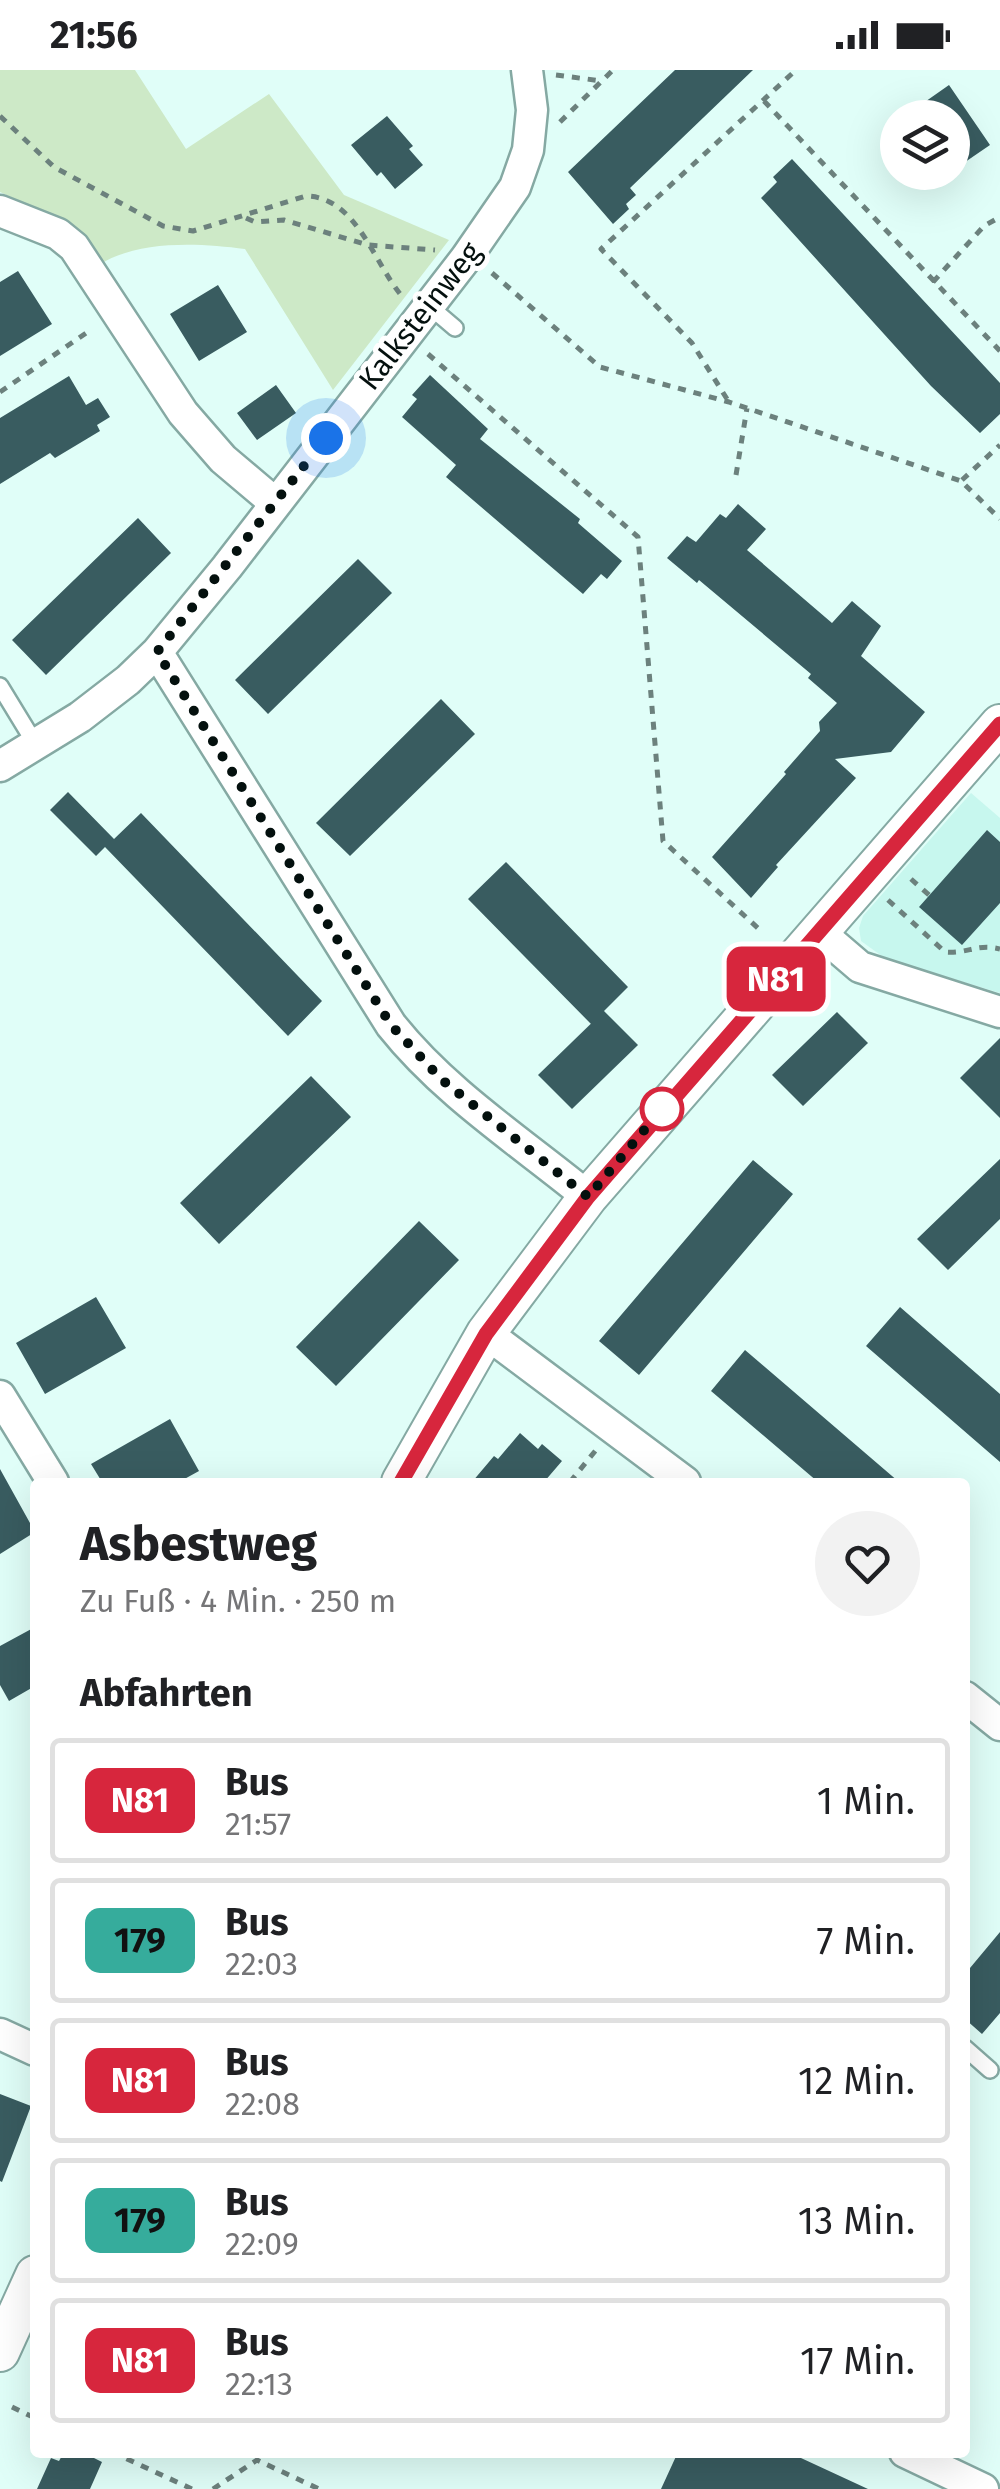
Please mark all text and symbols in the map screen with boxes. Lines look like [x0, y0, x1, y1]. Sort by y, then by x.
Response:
text: 21:56 [50, 12, 138, 58]
map controls [880, 100, 970, 190]
button: layers [880, 100, 970, 190]
street label: Kalksteinweg [351, 235, 489, 397]
your location [301, 413, 351, 463]
line badge: N81 [718, 946, 834, 1012]
text: N81 [747, 958, 805, 1000]
unlabelled marker [641, 1088, 683, 1130]
button: heart [815, 1511, 920, 1616]
text: Asbestweg [80, 1515, 317, 1573]
text: Zu Fuß · 4 Min. · 250 m [80, 1582, 396, 1620]
text: Abfahrten [80, 1670, 253, 1716]
text: Bus [225, 1759, 289, 1805]
text: 1 Min. [817, 1778, 915, 1824]
text: N81 [111, 1779, 169, 1821]
text: 21:57 [225, 1805, 291, 1843]
text: Bus [225, 1899, 289, 1945]
text: 7 Min. [816, 1918, 915, 1964]
text: 179 [114, 1919, 166, 1961]
text: 22:03 [225, 1945, 298, 1983]
text: Bus [225, 2039, 289, 2085]
text: 12 Min. [798, 2058, 915, 2104]
text: N81 [111, 2059, 169, 2101]
text: 22:08 [225, 2085, 300, 2123]
text: Bus [225, 2179, 289, 2225]
text: 13 Min. [798, 2198, 915, 2244]
text: 179 [114, 2199, 166, 2241]
text: 22:09 [225, 2225, 299, 2263]
text: Bus [225, 2319, 289, 2365]
text: 17 Min. [800, 2338, 915, 2384]
text: N81 [111, 2339, 169, 2381]
text: 22:13 [225, 2365, 293, 2403]

